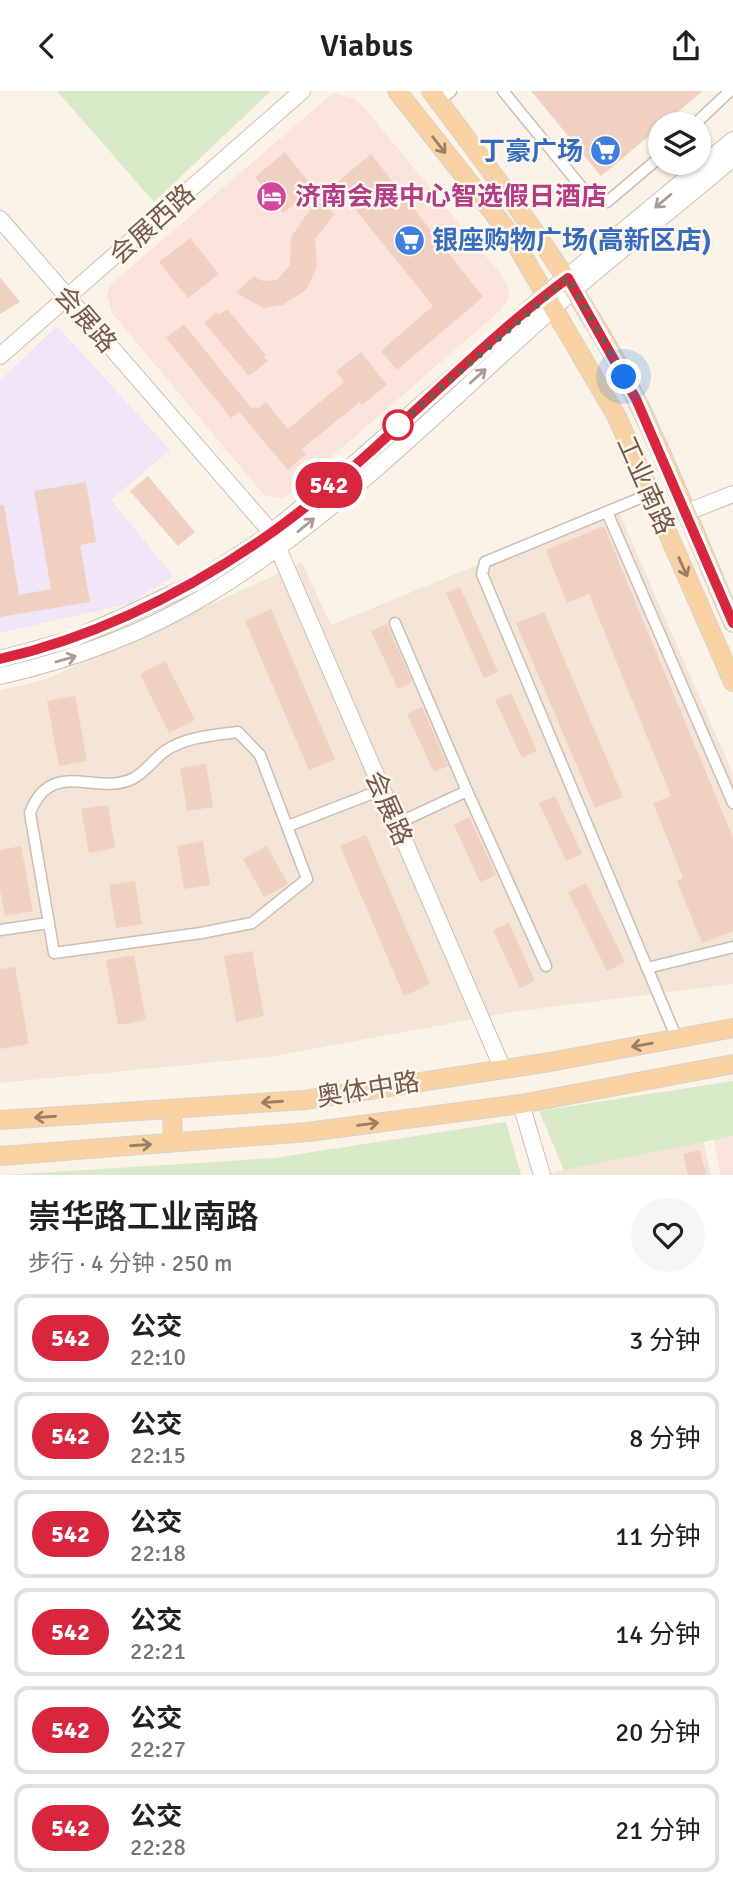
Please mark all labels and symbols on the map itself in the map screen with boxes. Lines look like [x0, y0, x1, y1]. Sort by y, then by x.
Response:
supermarket icon: 丁豪广场 [589, 134, 623, 168]
one-way arrow [432, 135, 447, 153]
place label: 丁豪广场 [479, 136, 583, 168]
street label: 会展西路 [103, 178, 202, 271]
hotel icon: 济南会展中心智选假日酒店 [255, 179, 289, 213]
place label: 济南会展中心智选假日酒店 [295, 181, 607, 213]
one-way arrow [654, 193, 672, 208]
supermarket icon: 银座购物广场(高新区店) [392, 223, 426, 257]
place label: 银座购物广场(高新区店) [432, 225, 712, 257]
street label: 会展路 [48, 280, 123, 360]
your location [606, 359, 641, 394]
one-way arrow [469, 368, 487, 384]
unlabelled marker [383, 410, 413, 440]
street label: 工业南路 [609, 431, 681, 539]
line badge: 542 [289, 462, 369, 508]
one-way arrow [297, 517, 315, 533]
one-way arrow [677, 556, 690, 577]
one-way arrow [55, 651, 77, 664]
street label: 会展路 [358, 766, 419, 851]
one-way arrow [631, 1039, 654, 1053]
street label: 奥体中路 [314, 1066, 422, 1114]
one-way arrow [261, 1096, 284, 1109]
one-way arrow [34, 1111, 57, 1124]
one-way arrow [356, 1117, 379, 1130]
one-way arrow [130, 1138, 152, 1151]

